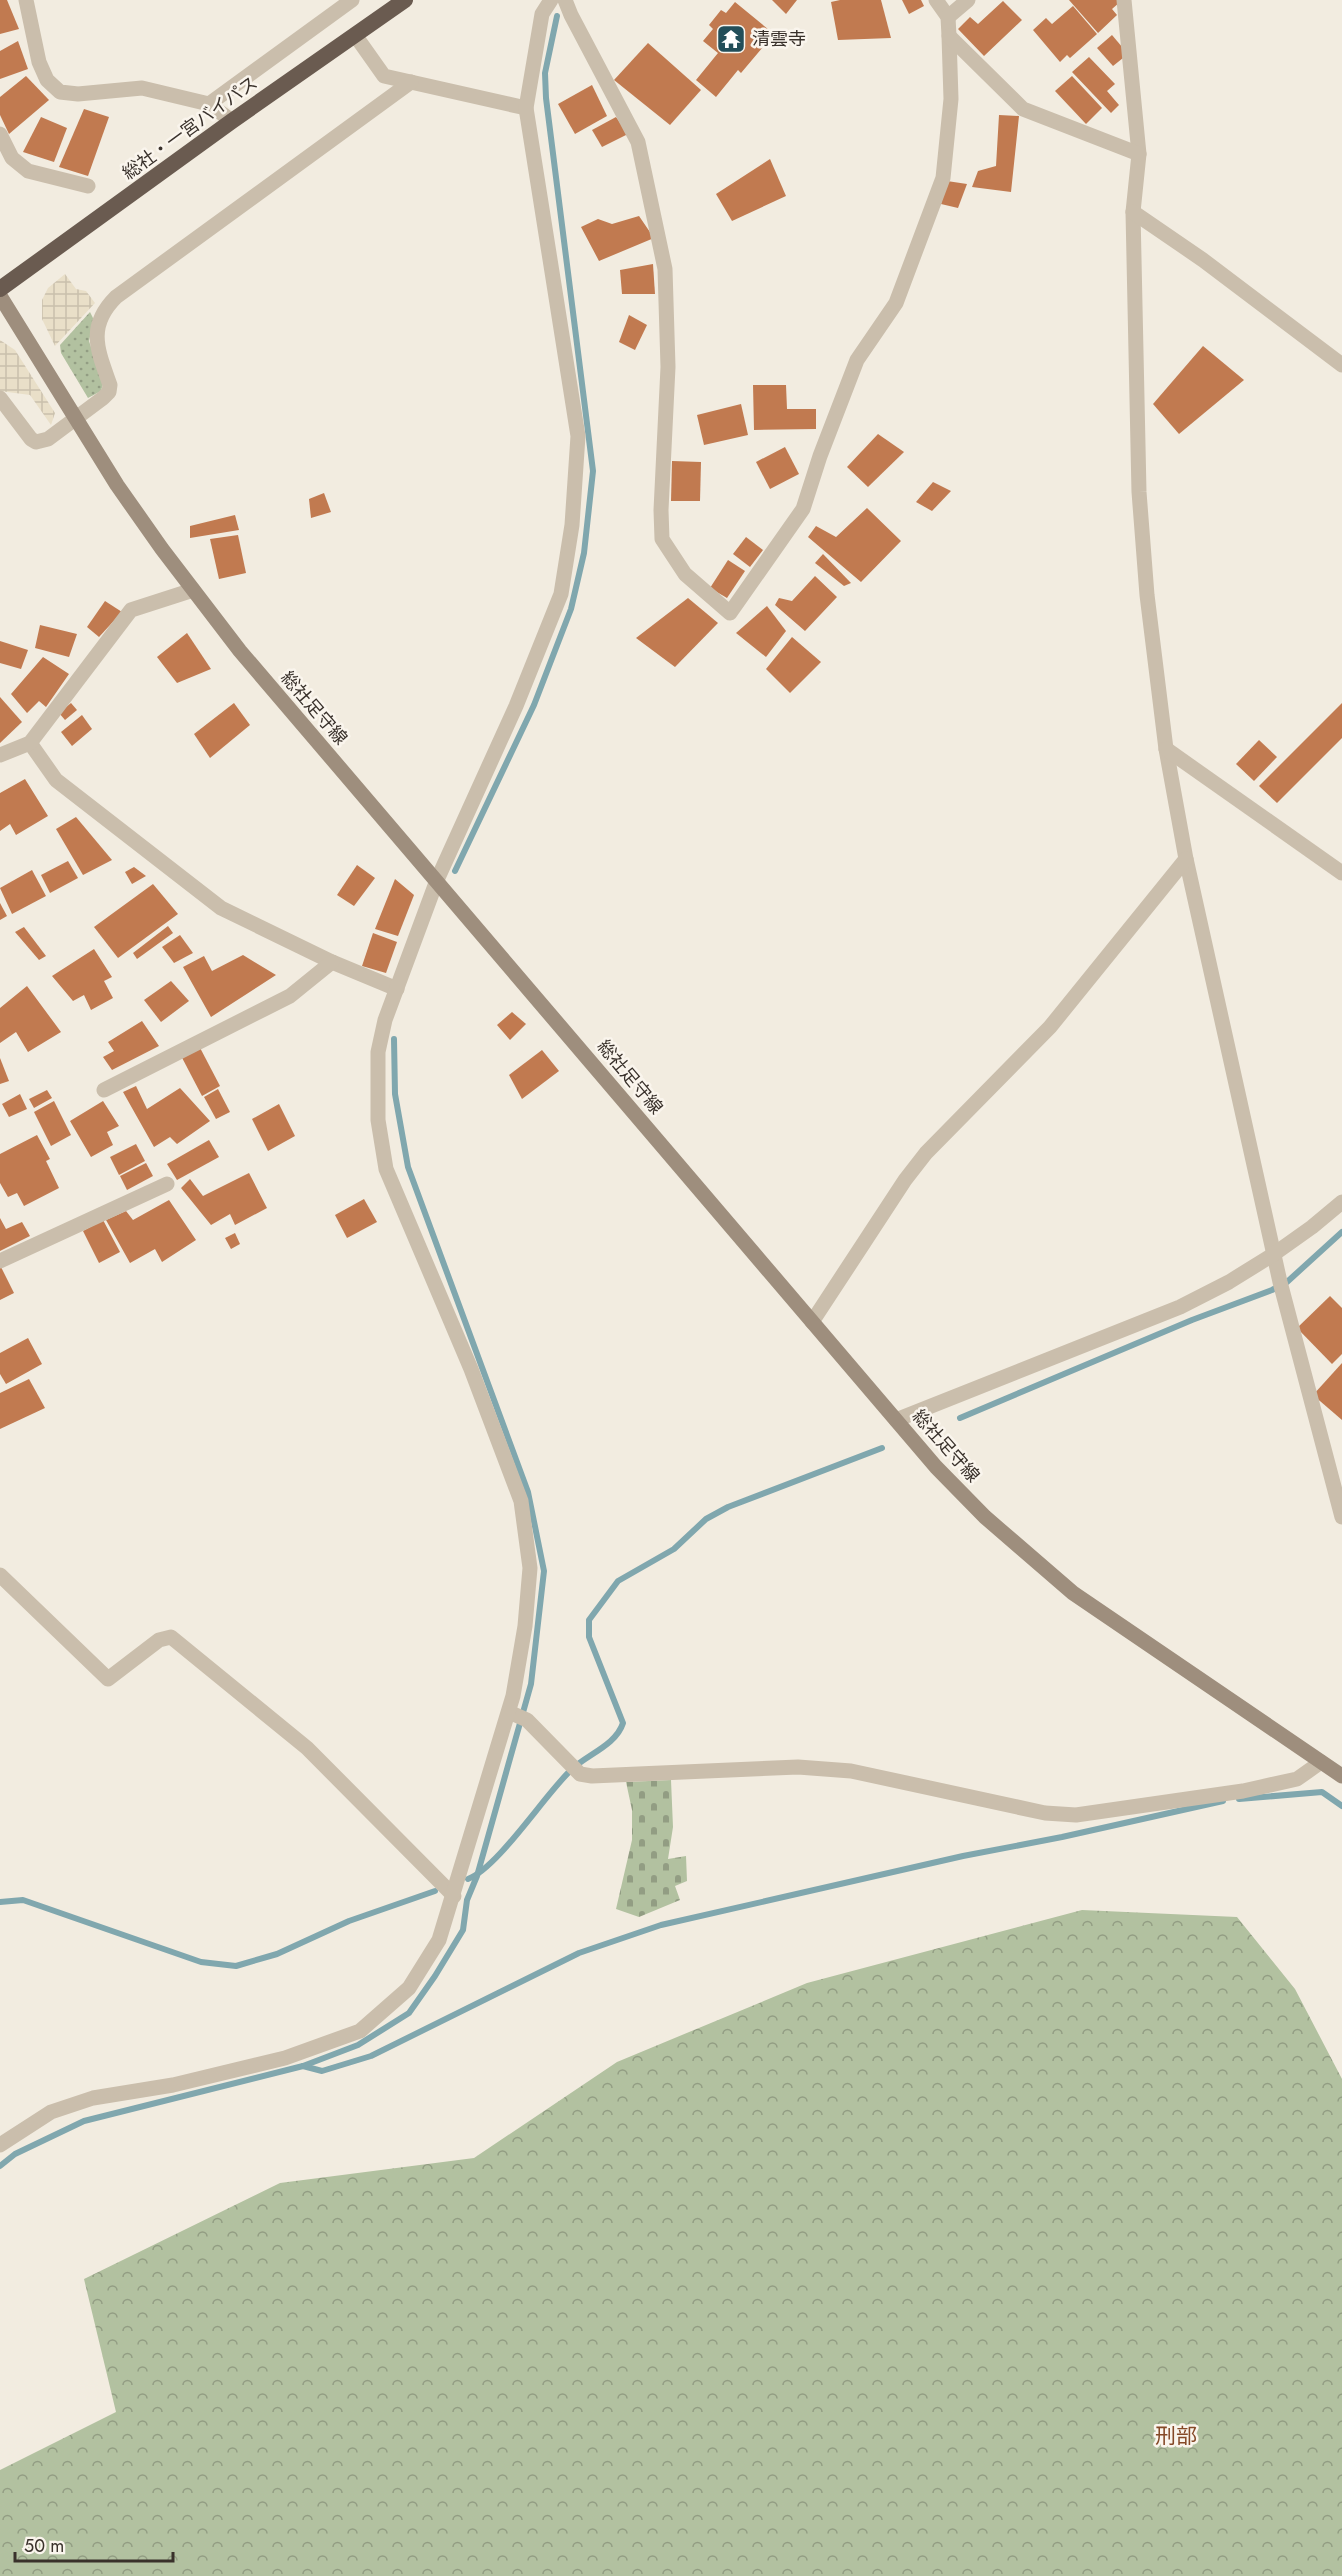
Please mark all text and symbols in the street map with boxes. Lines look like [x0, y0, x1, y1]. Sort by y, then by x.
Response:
temple icon: 清雲寺 [715, 23, 747, 55]
place label: 清雲寺 [752, 26, 806, 52]
street label: 総社・一宮バイパス [117, 70, 263, 186]
street label: 総社足守線 [275, 666, 353, 750]
street label: 総社足守線 [591, 1034, 669, 1120]
street label: 総社足守線 [906, 1404, 986, 1488]
district label: 刑部 [1155, 2421, 1197, 2451]
scale bar [15, 2525, 172, 2563]
text: 50 m [24, 2533, 64, 2559]

